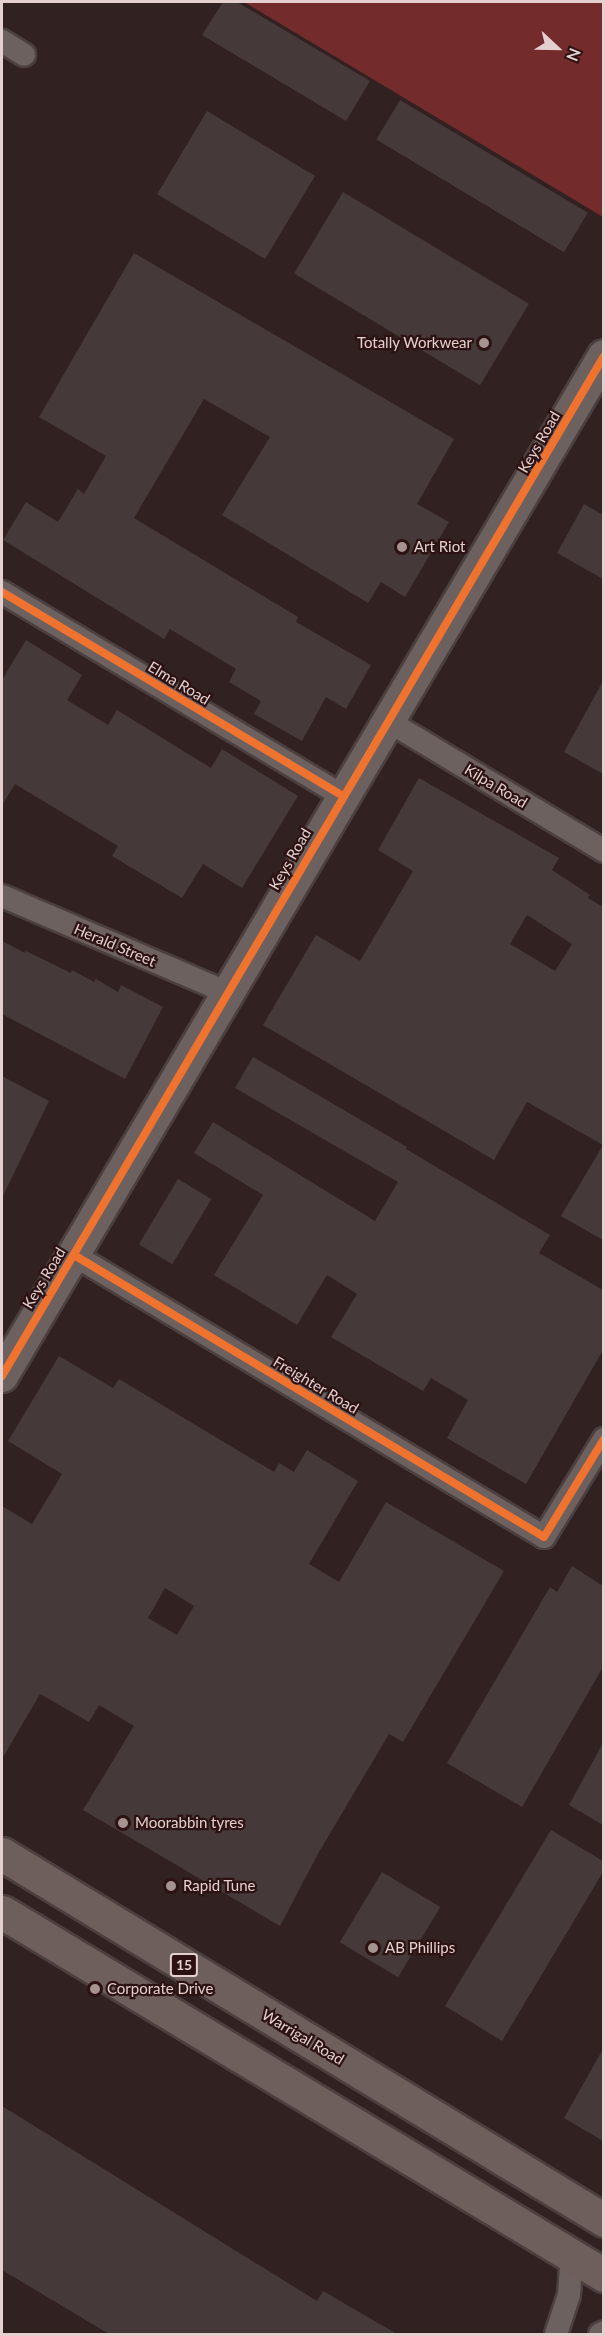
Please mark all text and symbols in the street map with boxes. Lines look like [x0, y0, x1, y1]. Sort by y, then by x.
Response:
north arrow [527, 18, 587, 78]
text: N [563, 46, 585, 64]
place label: Totally Workwear [356, 334, 472, 352]
marker: Totally Workwear [477, 336, 491, 350]
street label: Keys Road [514, 408, 564, 476]
place label: Art Riot [414, 538, 465, 556]
marker: Art Riot [395, 540, 409, 554]
street label: Elma Road [145, 658, 213, 708]
street label: Kilpa Road [461, 760, 531, 812]
street label: Keys Road [265, 825, 315, 893]
street label: Herald Street [71, 920, 159, 970]
street label: Keys Road [19, 1244, 69, 1312]
street label: Freighter Road [270, 1352, 362, 1418]
place label: Moorabbin tyres [135, 1814, 244, 1832]
marker: Moorabbin tyres [116, 1816, 130, 1830]
place label: Rapid Tune [183, 1877, 256, 1895]
marker: Rapid Tune [164, 1879, 178, 1893]
place label: AB Phillips [385, 1939, 455, 1957]
marker: AB Phillips [366, 1941, 380, 1955]
road number: 15 [169, 1954, 199, 1976]
place label: Corporate Drive [107, 1980, 213, 1998]
marker: Corporate Drive [88, 1982, 102, 1996]
street label: Warrigal Road [259, 2005, 347, 2069]

